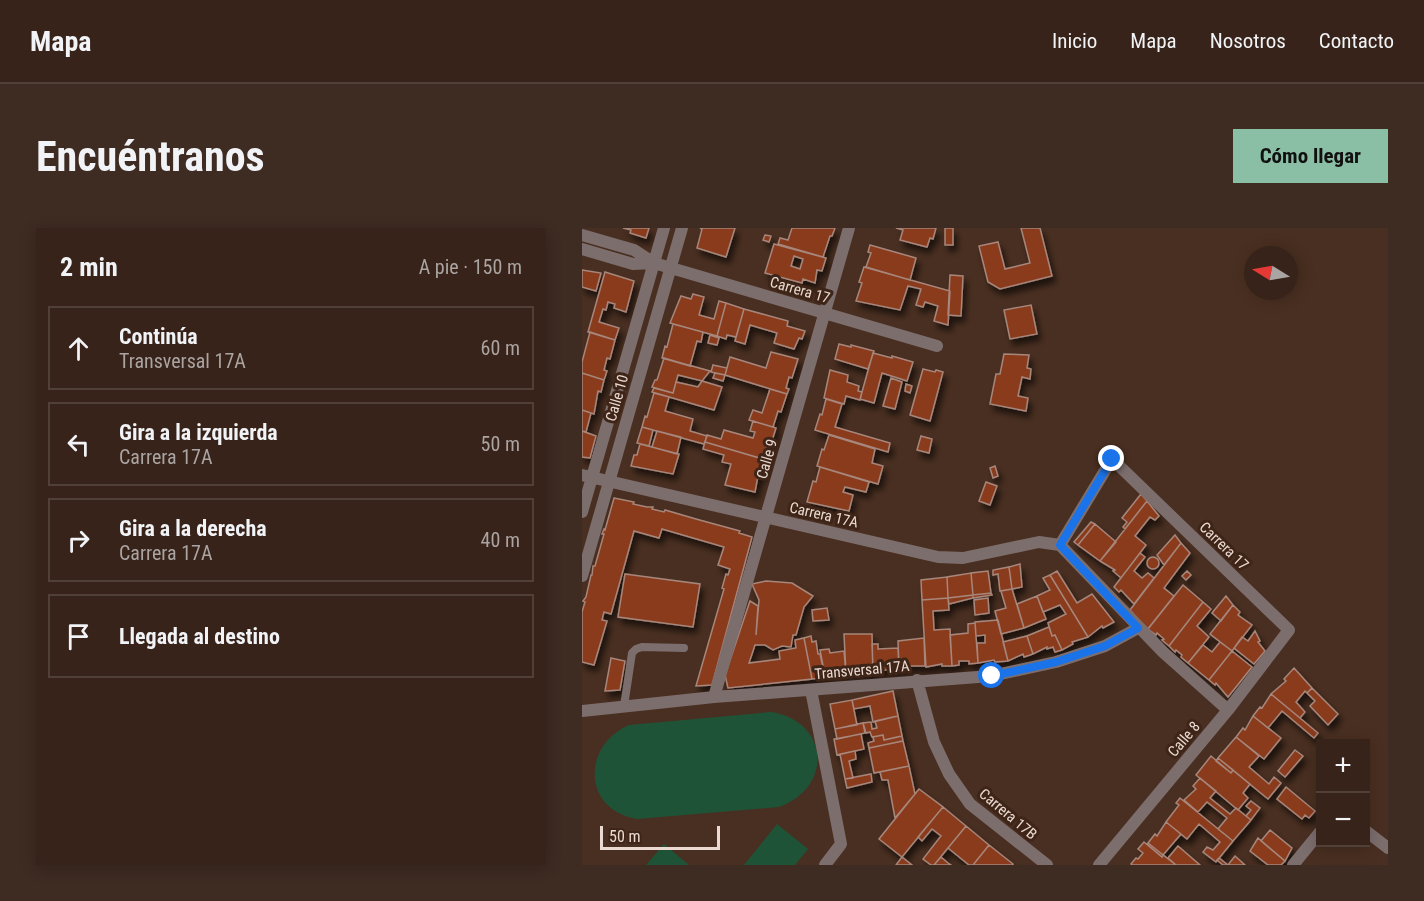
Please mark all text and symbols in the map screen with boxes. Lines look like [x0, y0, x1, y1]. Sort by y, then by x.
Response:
text: Mapa [30, 25, 91, 58]
text: Inicio [1052, 29, 1097, 53]
text: Mapa [1130, 29, 1177, 53]
text: Nosotros [1210, 29, 1286, 53]
text: Contacto [1319, 29, 1394, 53]
button: Cómo llegar [1233, 129, 1388, 183]
text: Encuéntranos [36, 132, 265, 181]
north arrow [1244, 246, 1298, 300]
text: 2 min [60, 252, 118, 282]
text: A pie · 150 m [419, 255, 522, 279]
street label: Carrera 17 [768, 273, 832, 307]
text: Continúa [119, 324, 198, 349]
icon: ahead [62, 332, 95, 365]
text: 60 m [481, 336, 520, 360]
text: Transversal 17A [119, 349, 246, 373]
street label: Calle 10 [602, 373, 632, 423]
text: Gira a la izquierda [119, 420, 278, 445]
icon: left [62, 428, 95, 461]
text: 50 m [481, 432, 520, 456]
street label: Calle 9 [753, 437, 781, 481]
text: Carrera 17A [119, 445, 212, 469]
route end [1098, 445, 1124, 471]
street label: Carrera 17A [788, 498, 861, 532]
text: Gira a la derecha [119, 516, 267, 541]
street label: Carrera 17 [1196, 518, 1252, 574]
icon: right [62, 524, 95, 557]
text: 40 m [481, 528, 520, 552]
text: Carrera 17A [119, 541, 212, 565]
icon: arrive [62, 620, 95, 653]
text: Llegada al destino [119, 624, 280, 649]
street label: Transversal 17A [814, 657, 911, 683]
route start [978, 662, 1004, 688]
street label: Calle 8 [1164, 718, 1204, 760]
map controls [1316, 739, 1370, 847]
button: + [1316, 739, 1370, 793]
street label: Carrera 17B [976, 785, 1040, 843]
button: − [1316, 793, 1370, 847]
scale bar [600, 823, 720, 850]
text: 50 m [609, 827, 641, 846]

